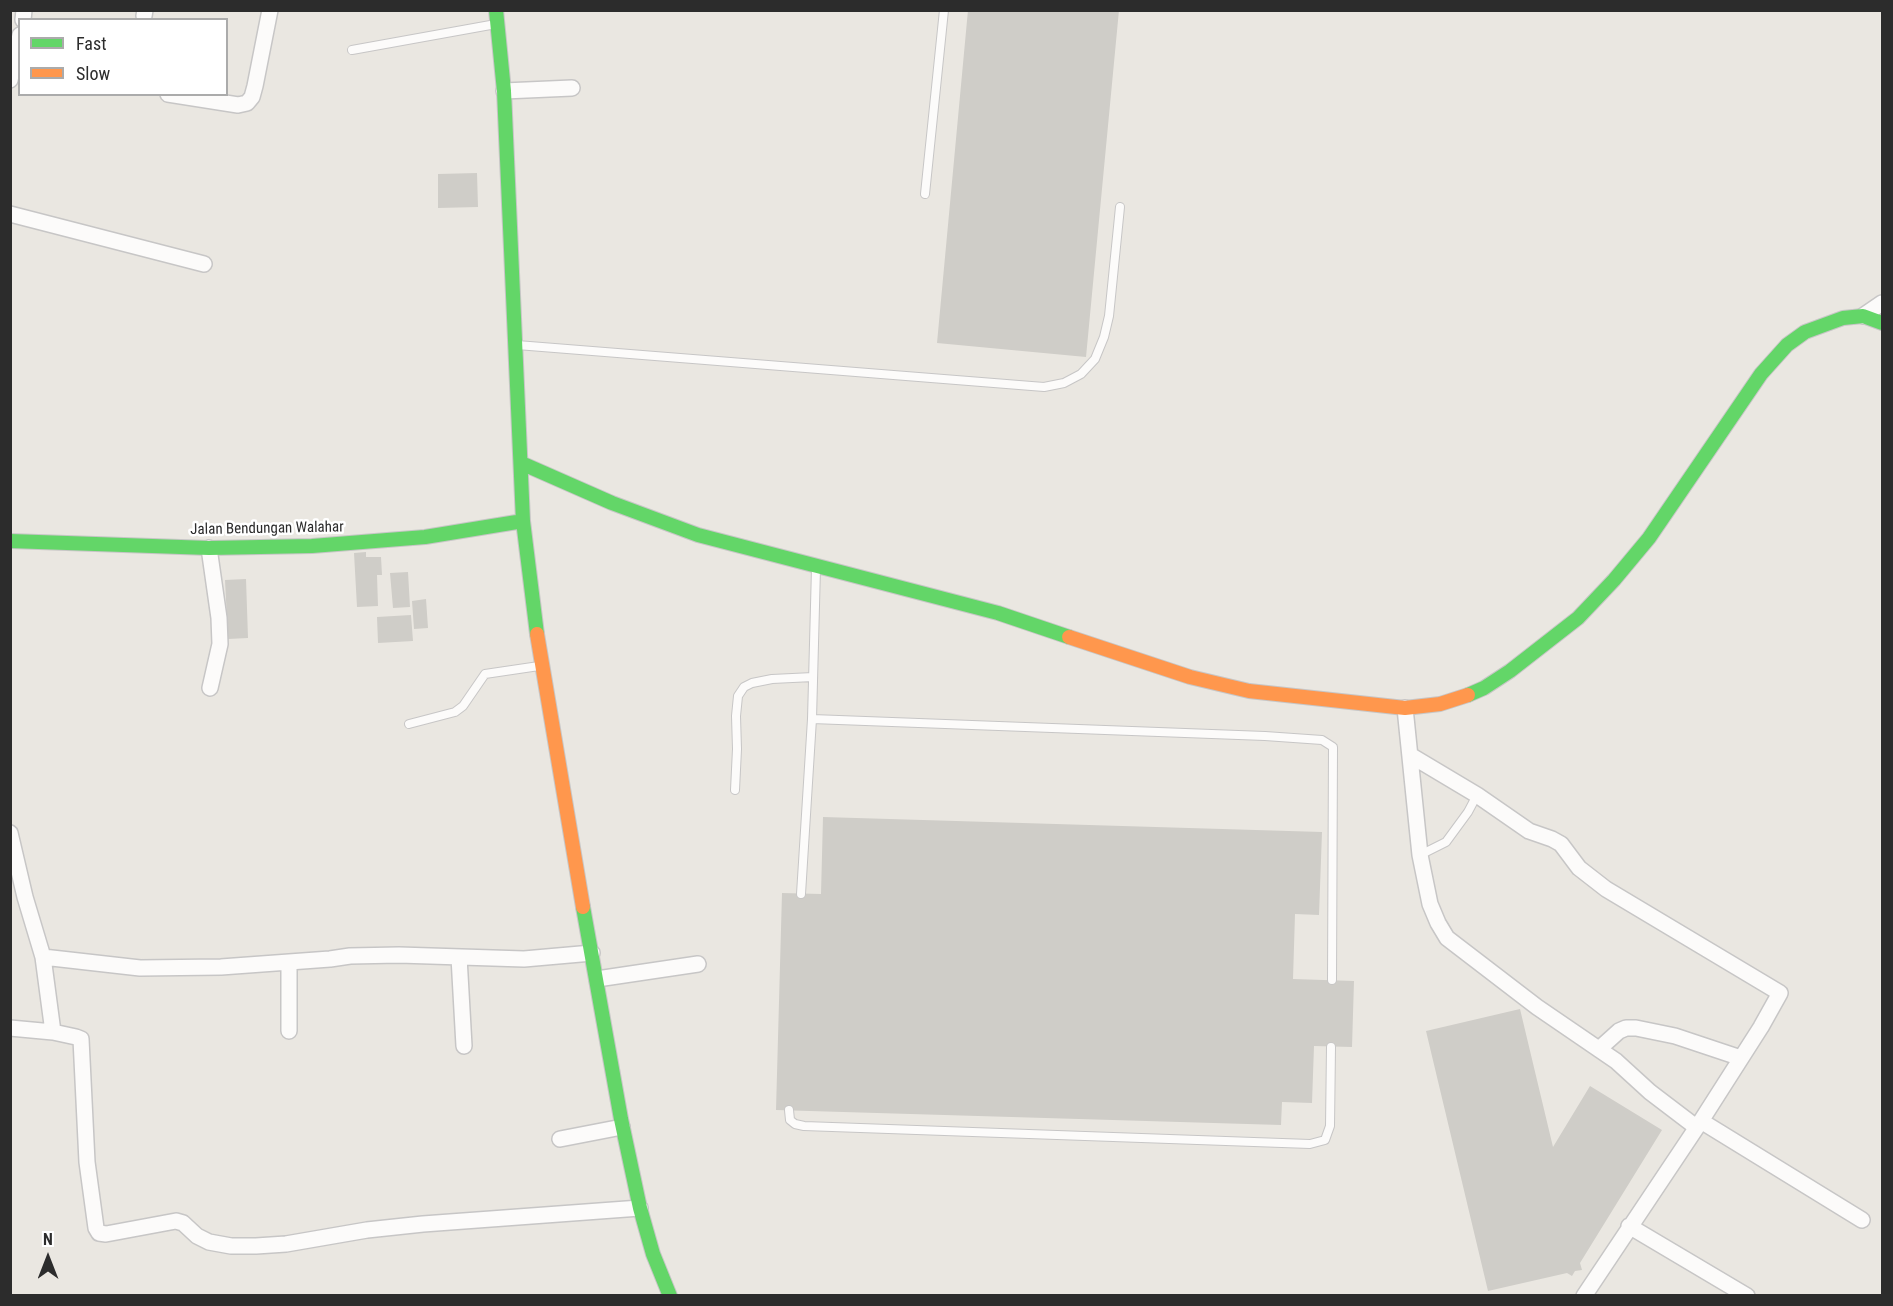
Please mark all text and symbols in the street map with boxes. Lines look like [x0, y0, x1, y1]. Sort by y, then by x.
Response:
legend [18, 18, 228, 96]
text: Fast [76, 33, 107, 54]
text: Slow [76, 63, 110, 84]
street label: Jalan Bendungan Walahar [190, 519, 344, 539]
north arrow [18, 1228, 78, 1288]
text: N [43, 1230, 53, 1249]

